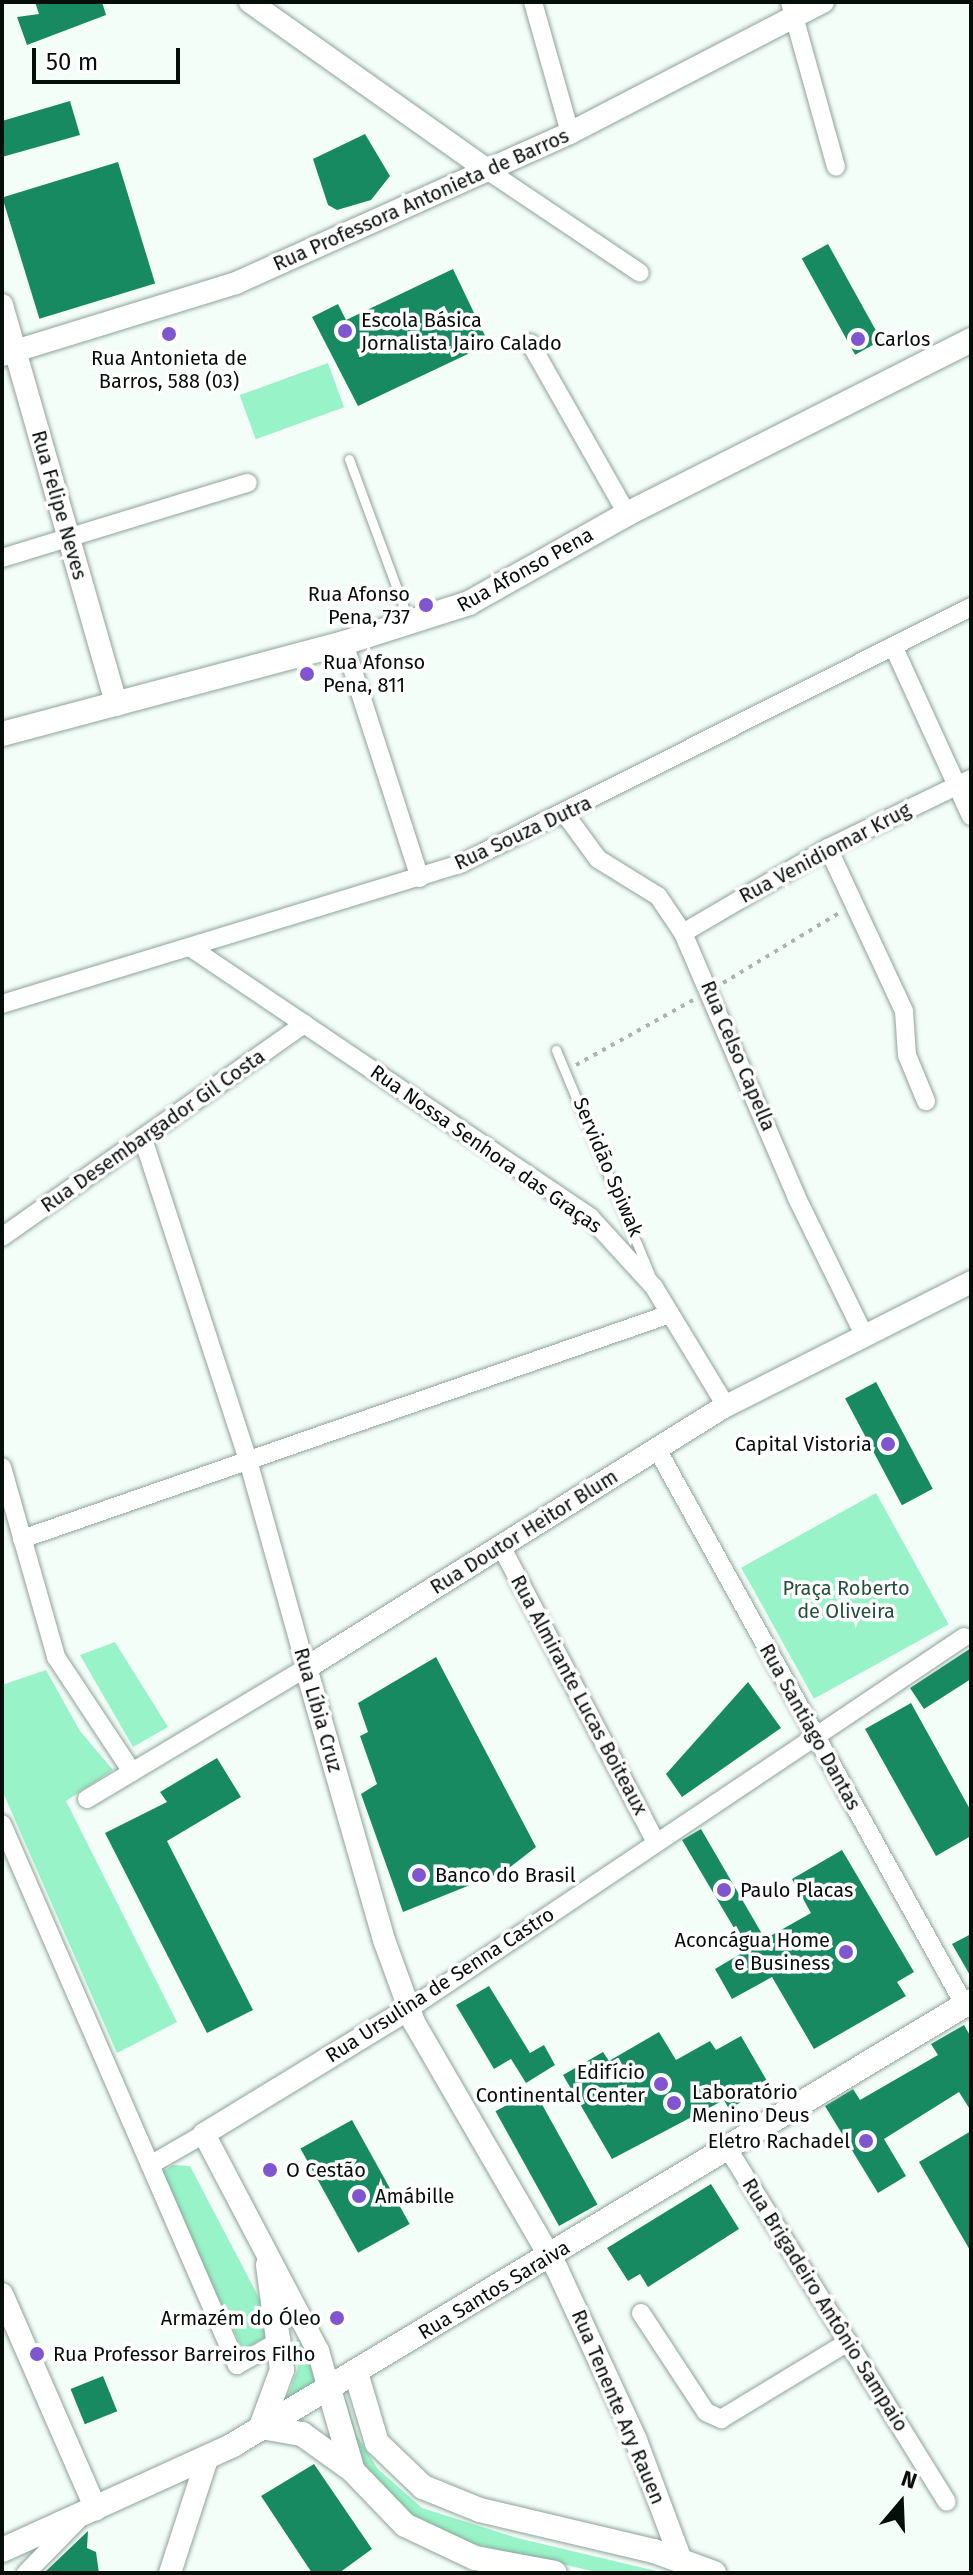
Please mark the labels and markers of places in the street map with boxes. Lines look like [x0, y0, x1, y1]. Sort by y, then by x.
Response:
place label: Escola Básica Jornalista Jairo Calado [361, 308, 562, 355]
marker: Escola Básica Jornalista Jairo Calado [336, 322, 354, 340]
marker: Rua Antonieta de Barros, 588 (03) [160, 325, 178, 343]
place label: Carlos [874, 327, 930, 351]
marker: Carlos [849, 330, 867, 348]
place label: Rua Antonieta de Barros, 588 (03) [91, 346, 247, 393]
place label: Rua Afonso Pena, 737 [308, 582, 410, 629]
marker: Rua Afonso Pena, 737 [417, 596, 435, 614]
place label: Rua Afonso Pena, 811 [323, 650, 425, 697]
marker: Rua Afonso Pena, 811 [298, 665, 316, 683]
place label: Capital Vistoria [735, 1432, 872, 1456]
marker: Capital Vistoria [879, 1435, 897, 1453]
place label: Banco do Brasil [435, 1863, 576, 1887]
marker: Banco do Brasil [410, 1866, 428, 1884]
place label: Paulo Placas [740, 1878, 853, 1902]
marker: Paulo Placas [715, 1881, 733, 1899]
place label: Aconcágua Home e Business [675, 1928, 830, 1975]
marker: Aconcágua Home e Business [837, 1943, 855, 1961]
place label: Edifício Continental Center [476, 2060, 645, 2107]
marker: Edifício Continental Center [652, 2075, 670, 2093]
place label: Laboratório Menino Deus [692, 2080, 809, 2127]
marker: Laboratório Menino Deus [663, 2092, 685, 2114]
place label: Eletro Rachadel [708, 2129, 850, 2153]
marker: Eletro Rachadel [857, 2132, 875, 2150]
place label: O Cestão [286, 2158, 366, 2182]
marker: O Cestão [261, 2161, 279, 2179]
place label: Amábille [375, 2184, 455, 2208]
marker: Amábille [350, 2187, 368, 2205]
place label: Armazém do Óleo [161, 2306, 321, 2330]
marker: Armazém do Óleo [328, 2309, 346, 2327]
place label: Rua Professor Barreiros Filho [53, 2342, 315, 2366]
marker: Rua Professor Barreiros Filho [28, 2345, 46, 2363]

